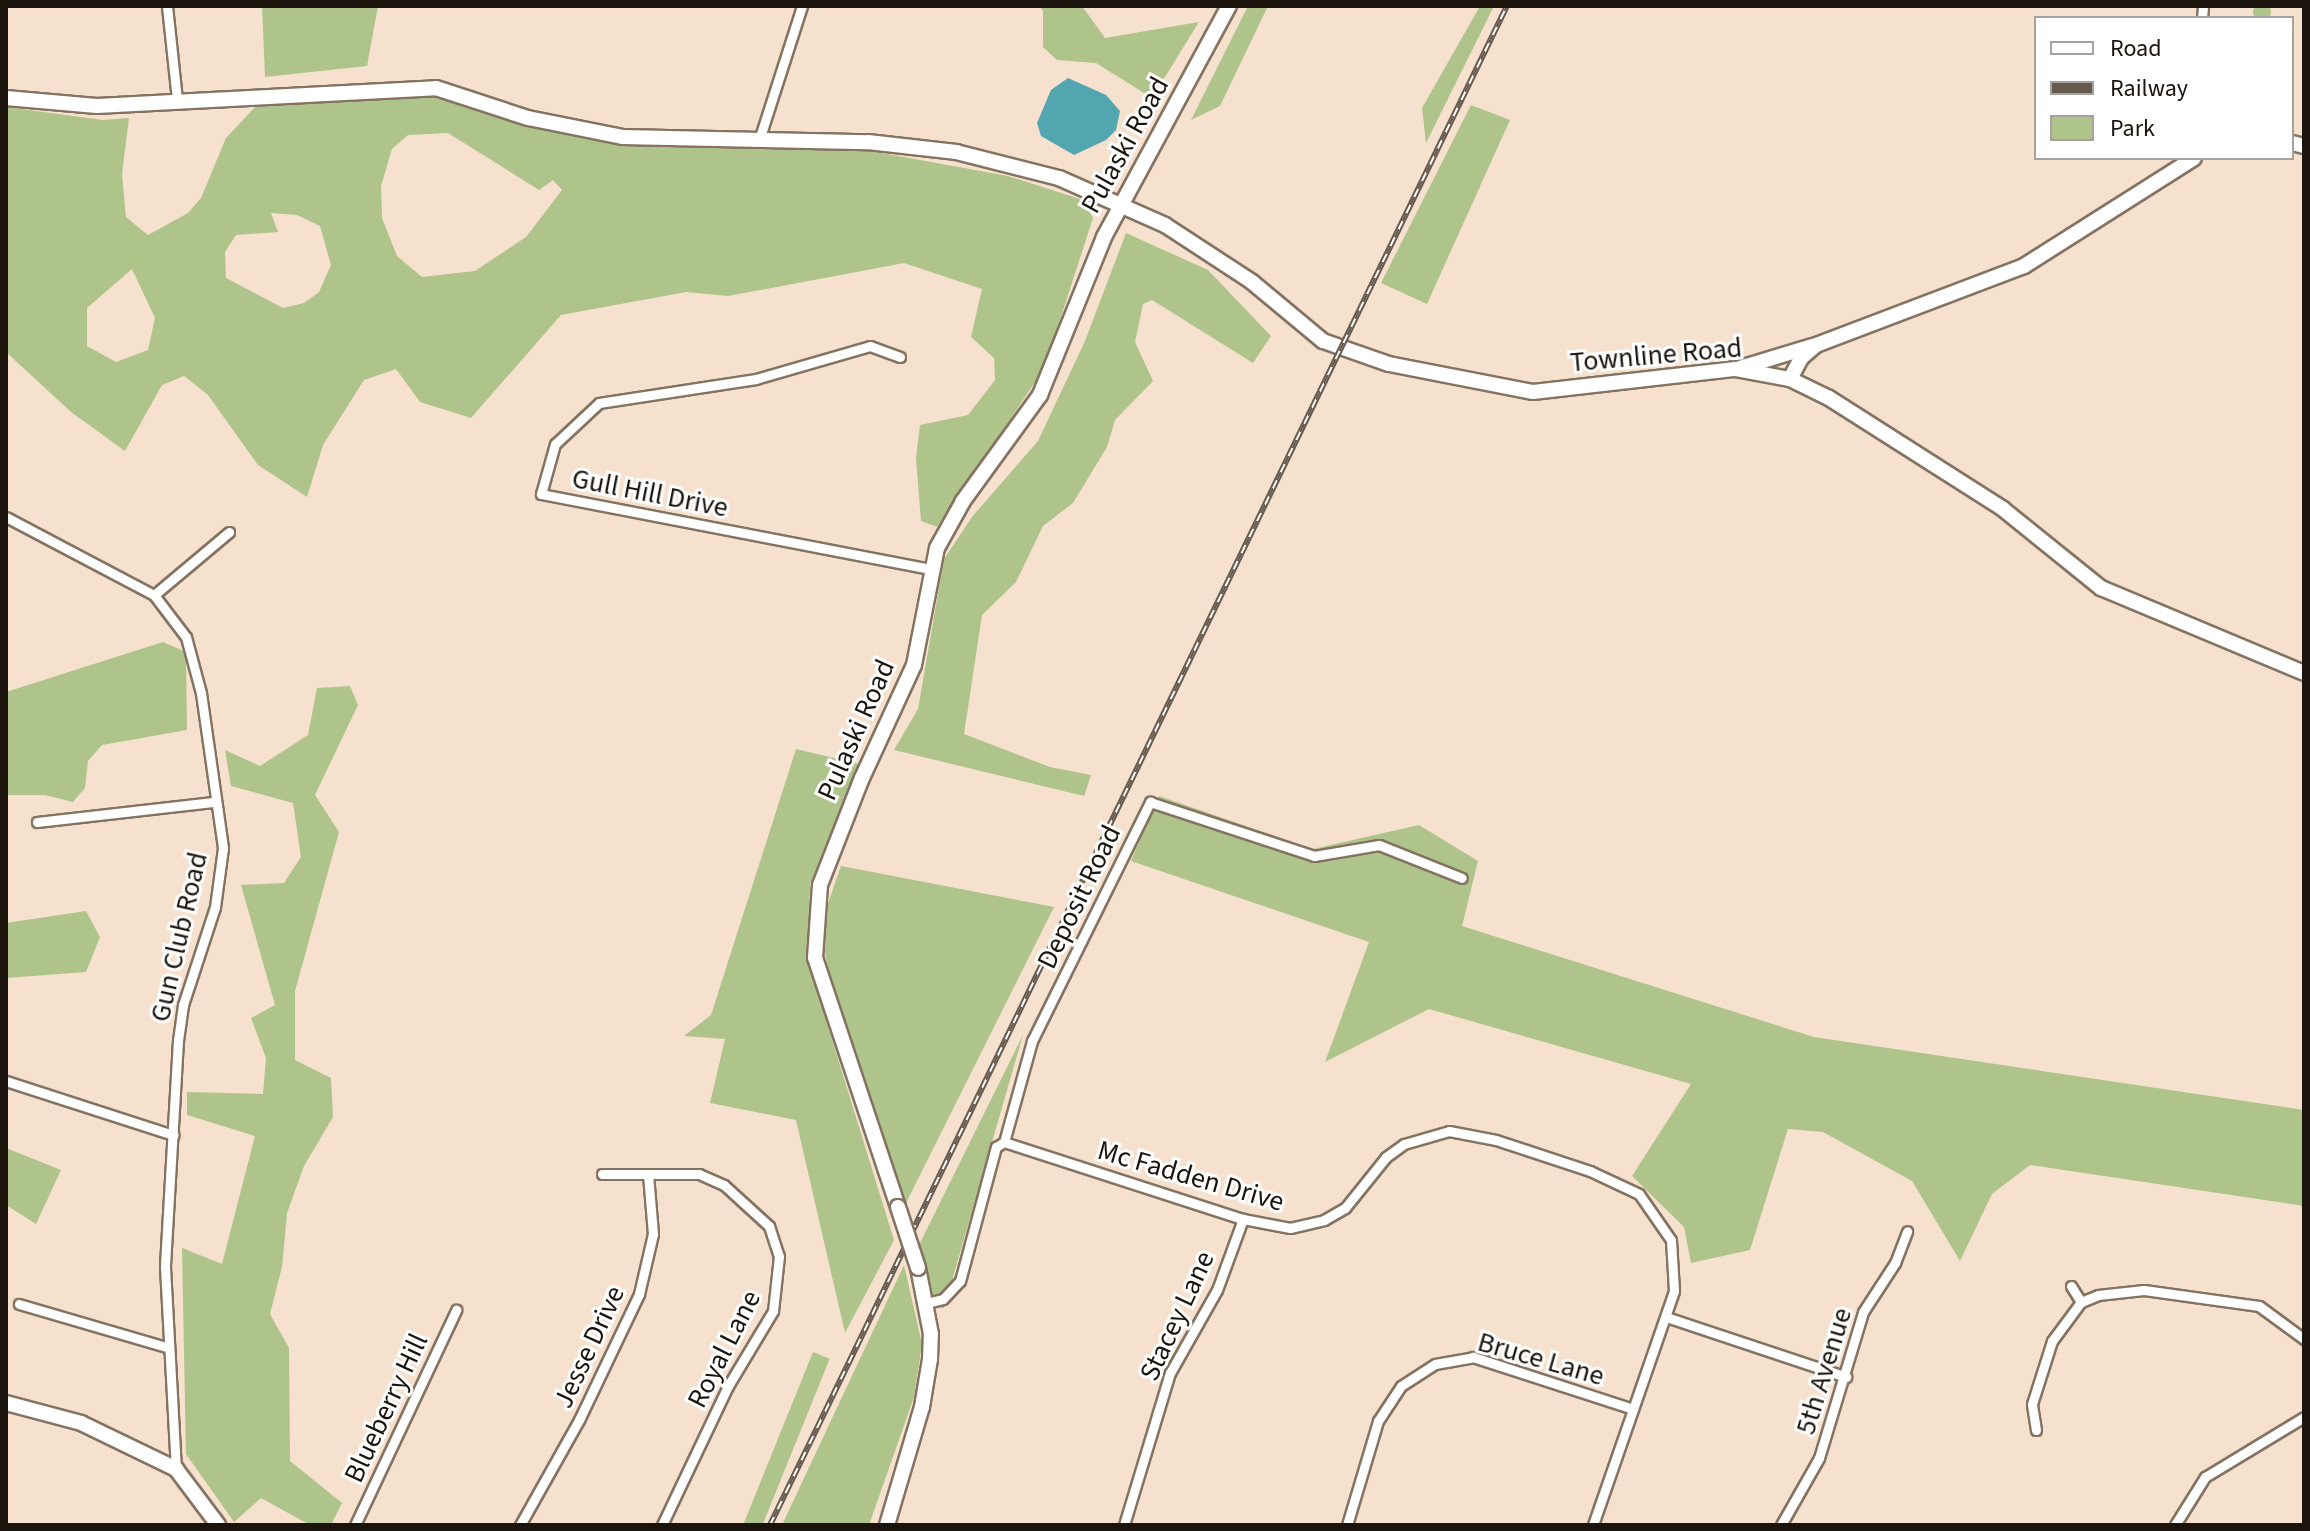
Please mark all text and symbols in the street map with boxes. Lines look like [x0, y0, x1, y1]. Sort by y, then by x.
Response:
legend [2034, 16, 2294, 160]
text: Road [2110, 31, 2162, 66]
street label: Pulaski Road [1074, 71, 1176, 219]
text: Railway [2110, 71, 2188, 106]
text: Park [2110, 111, 2155, 146]
street label: Townline Road [1569, 331, 1743, 379]
street label: Gull Hill Drive [569, 461, 731, 525]
street label: Pulaski Road [810, 654, 902, 806]
street label: Deposit Road [1030, 820, 1128, 974]
street label: Gun Club Road [143, 849, 215, 1025]
street label: Mc Fadden Drive [1094, 1133, 1288, 1219]
street label: Stacey Lane [1132, 1246, 1222, 1386]
street label: Jesse Drive [546, 1281, 632, 1413]
street label: Royal Lane [680, 1285, 768, 1413]
street label: 5th Avenue [1789, 1304, 1859, 1438]
street label: Bruce Lane [1474, 1325, 1608, 1393]
street label: Blueberry Hill [337, 1328, 435, 1488]

